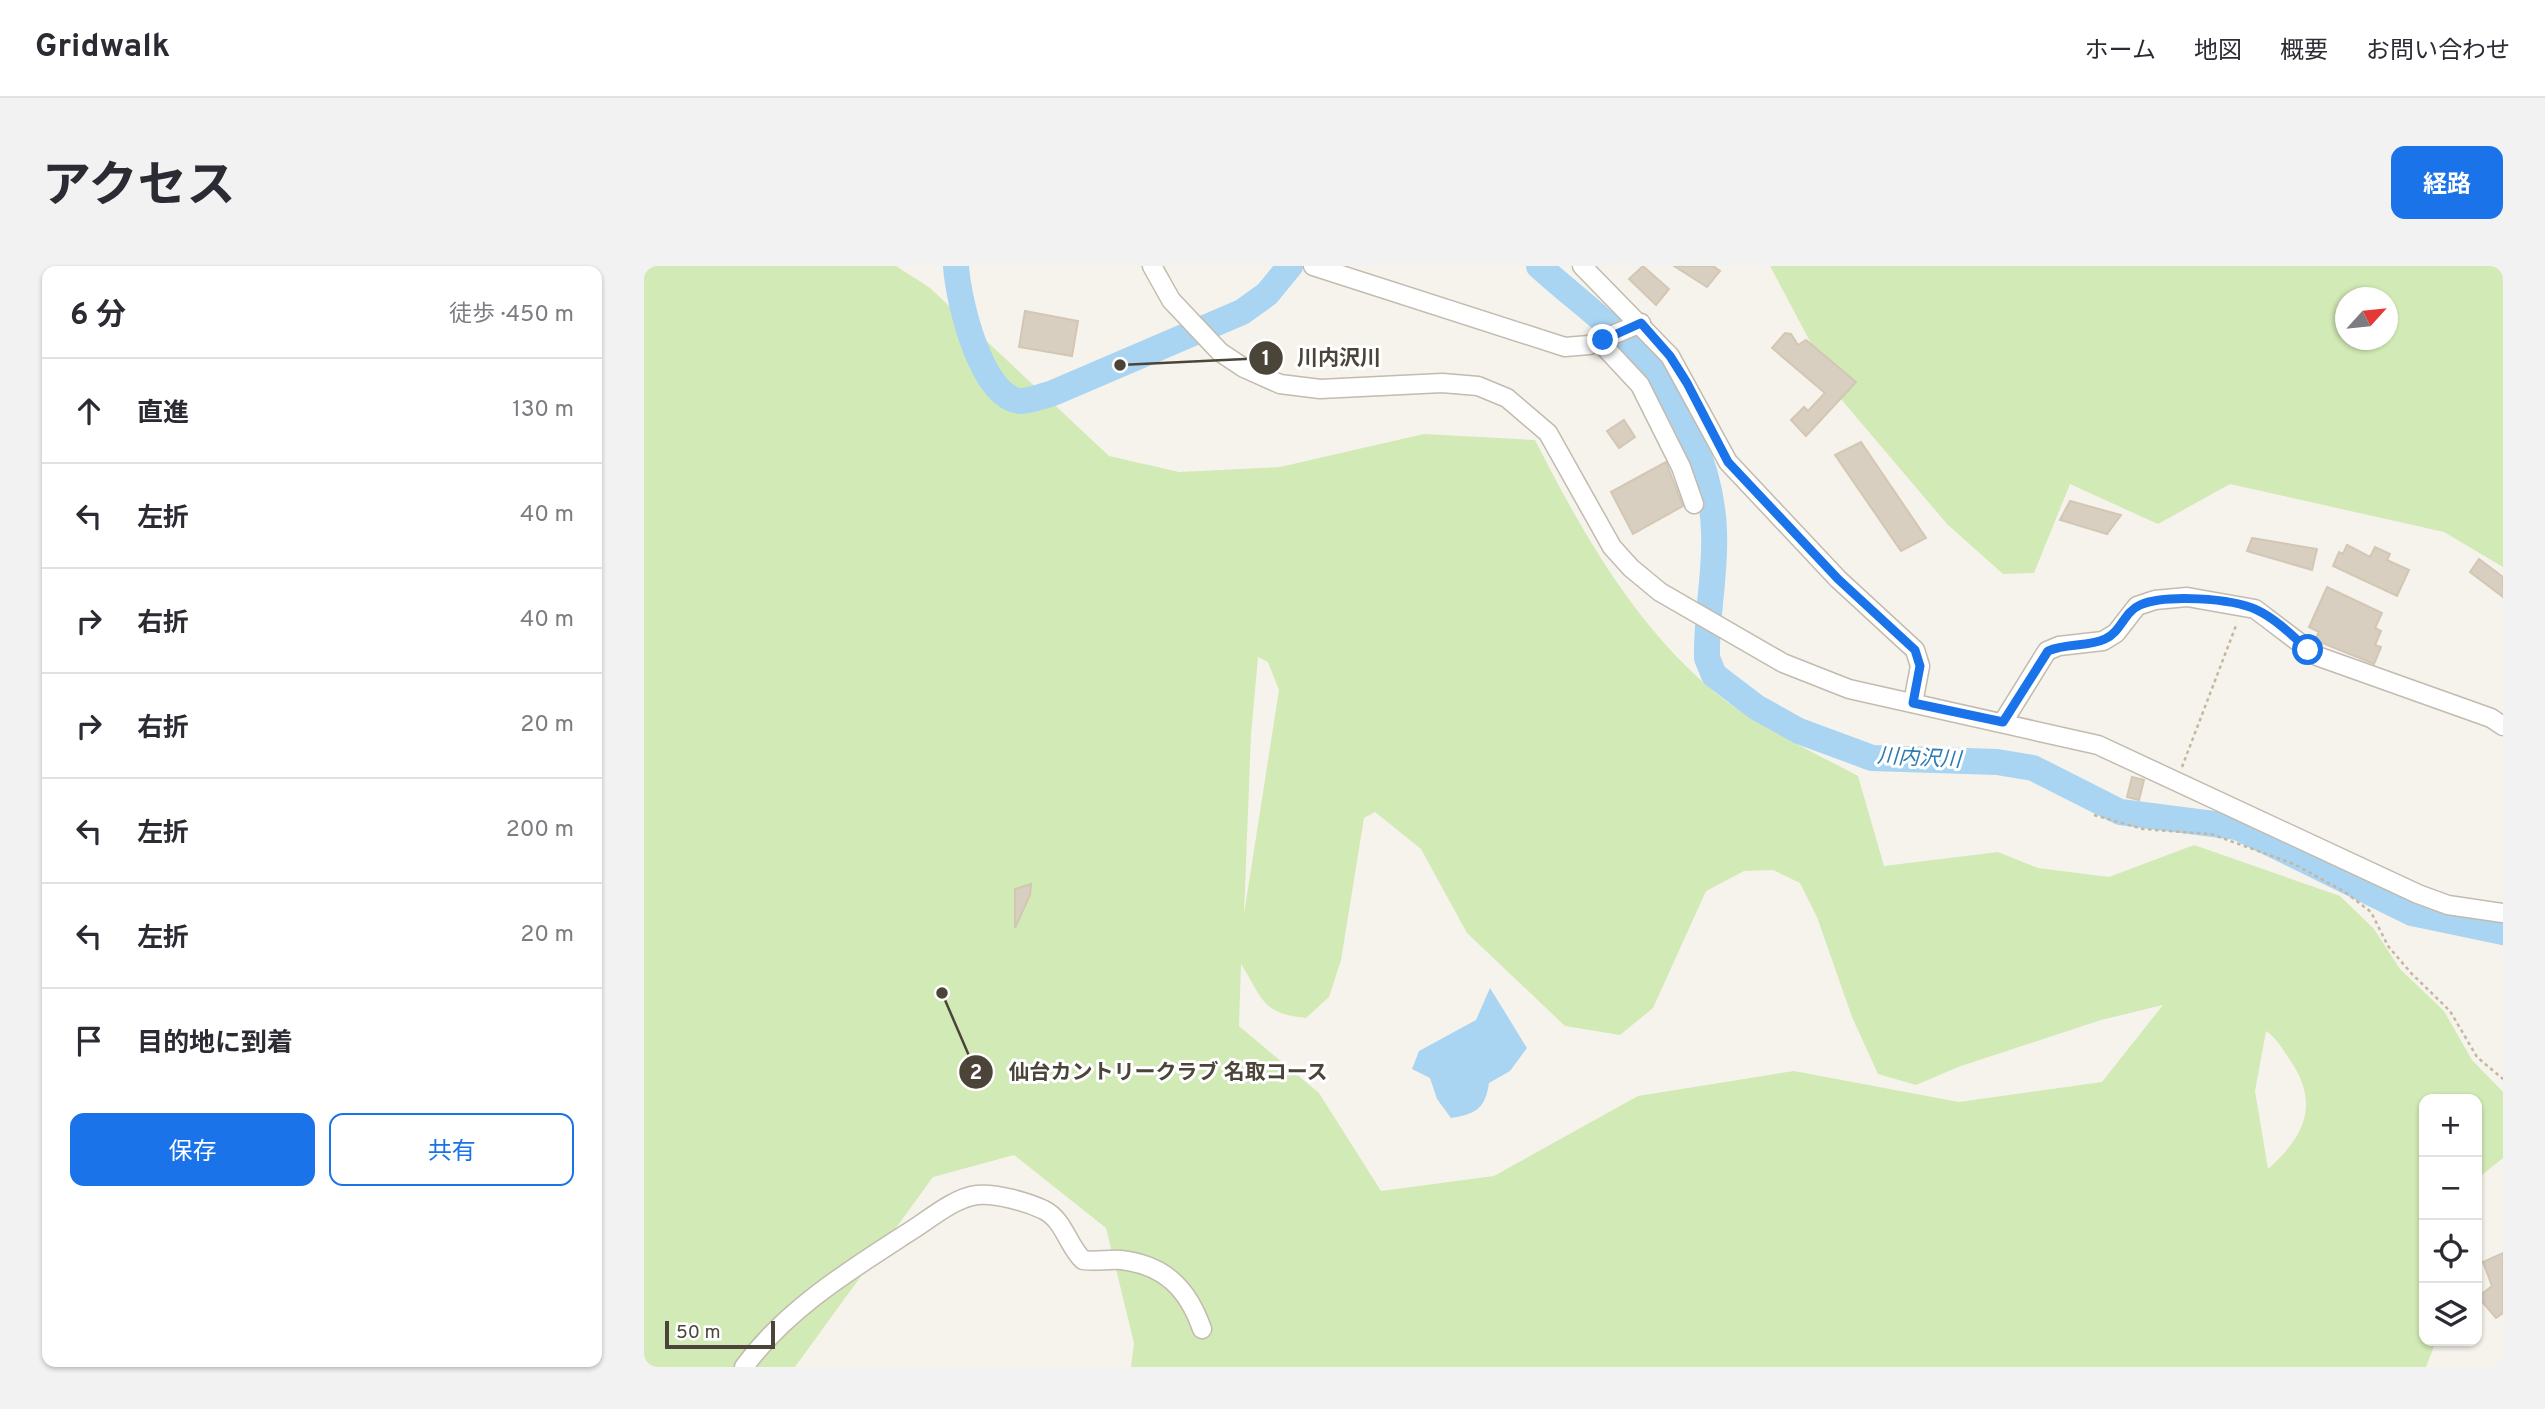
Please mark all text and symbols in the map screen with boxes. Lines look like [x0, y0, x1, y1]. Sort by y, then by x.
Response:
text: Gridwalk [35, 27, 170, 69]
text: ホーム [2085, 37, 2156, 67]
text: 地図 [2194, 37, 2242, 67]
text: 概要 [2280, 37, 2328, 67]
text: お問い合わせ [2366, 37, 2510, 67]
button: 経路 [2391, 146, 2503, 219]
text: アクセス [42, 158, 236, 220]
north arrow [2335, 287, 2398, 350]
text: 6 分 [70, 298, 126, 335]
text: 徒歩 · 450 m [449, 301, 574, 330]
route end [1587, 324, 1618, 355]
callout: 川内沢川 [1248, 337, 1395, 379]
text: 1 [1262, 346, 1270, 373]
text: 川内沢川 [1297, 346, 1381, 373]
icon: ahead [70, 392, 108, 430]
text: 130 m [512, 396, 574, 425]
text: 直進 [137, 398, 189, 431]
icon: left [70, 497, 108, 535]
text: 40 m [520, 501, 574, 530]
text: 左折 [137, 503, 189, 536]
icon: right [70, 602, 108, 640]
text: 40 m [520, 606, 574, 635]
text: 右折 [137, 608, 189, 641]
route start [2292, 634, 2323, 665]
icon: right [70, 707, 108, 745]
text: 20 m [520, 711, 574, 740]
text: 右折 [137, 713, 189, 746]
water label: 川内沢川 [1876, 743, 1964, 775]
icon: left [70, 812, 108, 850]
text: 200 m [506, 816, 574, 845]
text: 左折 [137, 818, 189, 851]
icon: left [70, 917, 108, 955]
text: 20 m [520, 921, 574, 950]
text: 左折 [137, 923, 189, 956]
icon: arrive [70, 1022, 108, 1060]
text: 目的地に到着 [137, 1028, 293, 1061]
callout: 仙台カントリークラブ 名取コース [959, 1051, 1342, 1093]
text: 2 [970, 1060, 982, 1087]
text: 仙台カントリークラブ 名取コース [1008, 1060, 1328, 1087]
map controls [2419, 1094, 2482, 1346]
button: + [2419, 1094, 2482, 1157]
button: 保存 [70, 1113, 315, 1186]
button: 共有 [329, 1113, 574, 1186]
button: − [2419, 1157, 2482, 1220]
button: locate [2419, 1220, 2482, 1283]
button: layers [2419, 1283, 2482, 1346]
scale bar [665, 1318, 775, 1350]
text: 50 m [676, 1321, 721, 1345]

